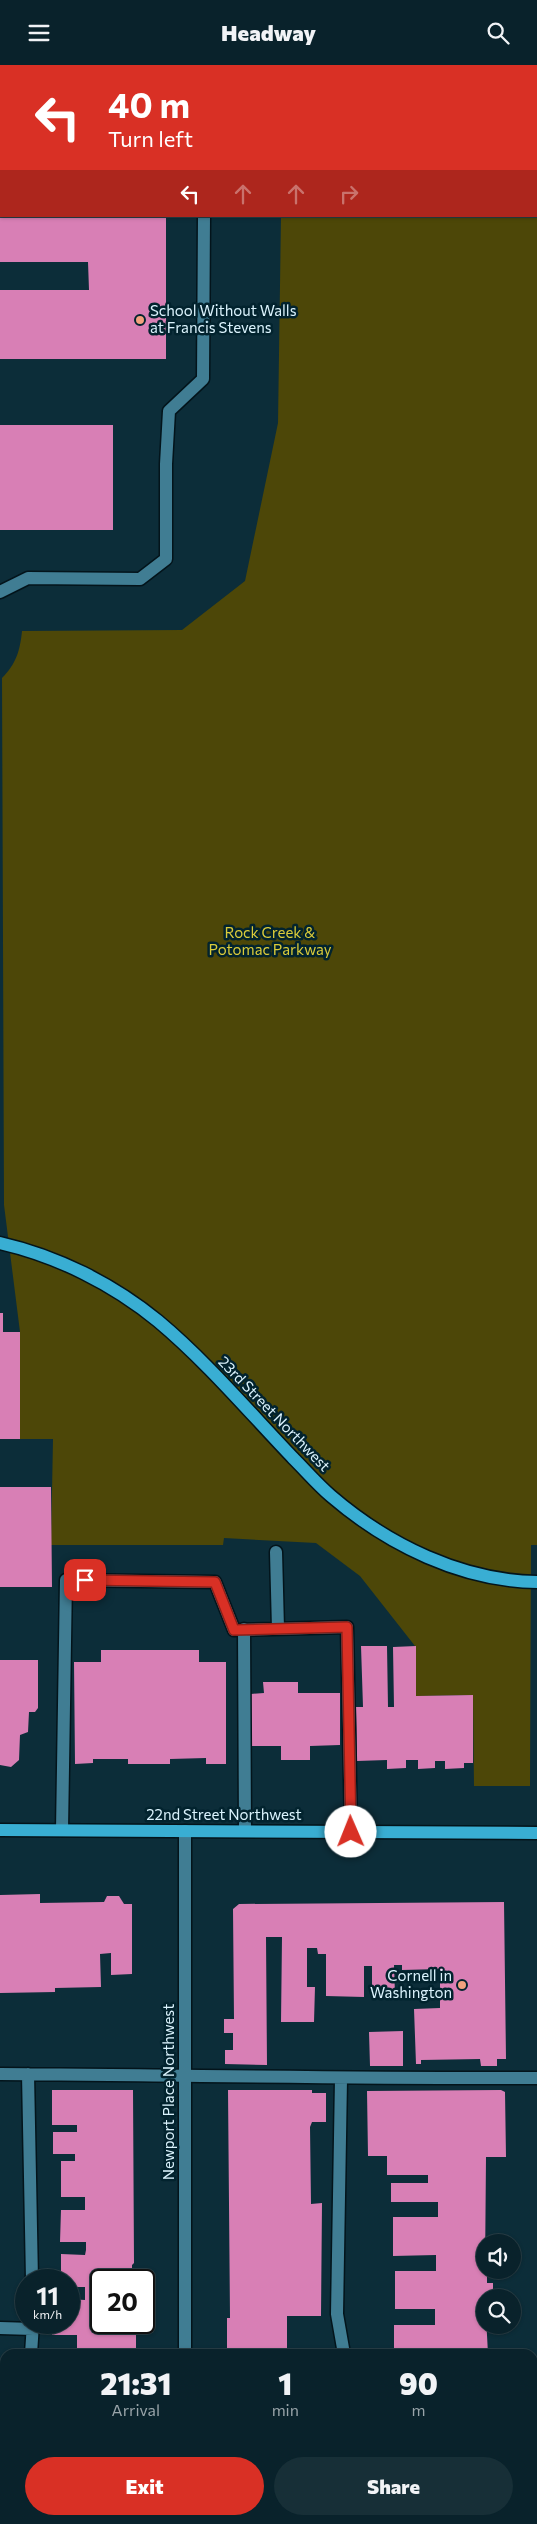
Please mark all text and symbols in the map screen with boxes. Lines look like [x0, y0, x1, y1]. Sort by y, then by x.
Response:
icon: menu [25, 19, 53, 47]
text: Headway [221, 19, 316, 46]
icon: search [484, 19, 512, 47]
text: 40 m [108, 82, 190, 125]
icon: left [25, 85, 90, 150]
text: Turn left [108, 125, 193, 152]
icon: left [176, 180, 204, 208]
icon: ahead [229, 180, 257, 208]
icon: ahead [282, 180, 310, 208]
icon: right [335, 180, 363, 208]
place label: School Without Walls at Francis Stevens [150, 301, 297, 336]
marker: School Without Walls at Francis Stevens [134, 314, 146, 326]
park label: Rock Creek & Potomac Parkway [209, 923, 332, 958]
street label: 23rd Street Northwest [215, 1352, 334, 1475]
pin [64, 1559, 106, 1601]
icon: arrive [71, 1566, 99, 1594]
street label: 22nd Street Northwest [146, 1805, 302, 1823]
position arrow [324, 1805, 376, 1857]
place label: Cornell in Washington [370, 1966, 452, 2001]
marker: Cornell in Washington [456, 1979, 468, 1991]
street label: Newport Place Northwest [159, 2004, 177, 2180]
map controls [476, 2234, 521, 2334]
button: sound [476, 2234, 521, 2279]
speed limit sign: 20 [90, 2269, 155, 2334]
text: 11 [36, 2280, 59, 2310]
button: search [476, 2289, 521, 2334]
text: km/h [33, 2307, 62, 2321]
text: 21:31 [100, 2364, 172, 2401]
text: 1 [278, 2364, 292, 2401]
text: 90 [399, 2364, 438, 2401]
text: Arrival [112, 2400, 160, 2419]
text: min [272, 2400, 299, 2419]
text: m [411, 2400, 425, 2419]
button: Exit [25, 2457, 264, 2515]
button: Share [274, 2457, 513, 2515]

